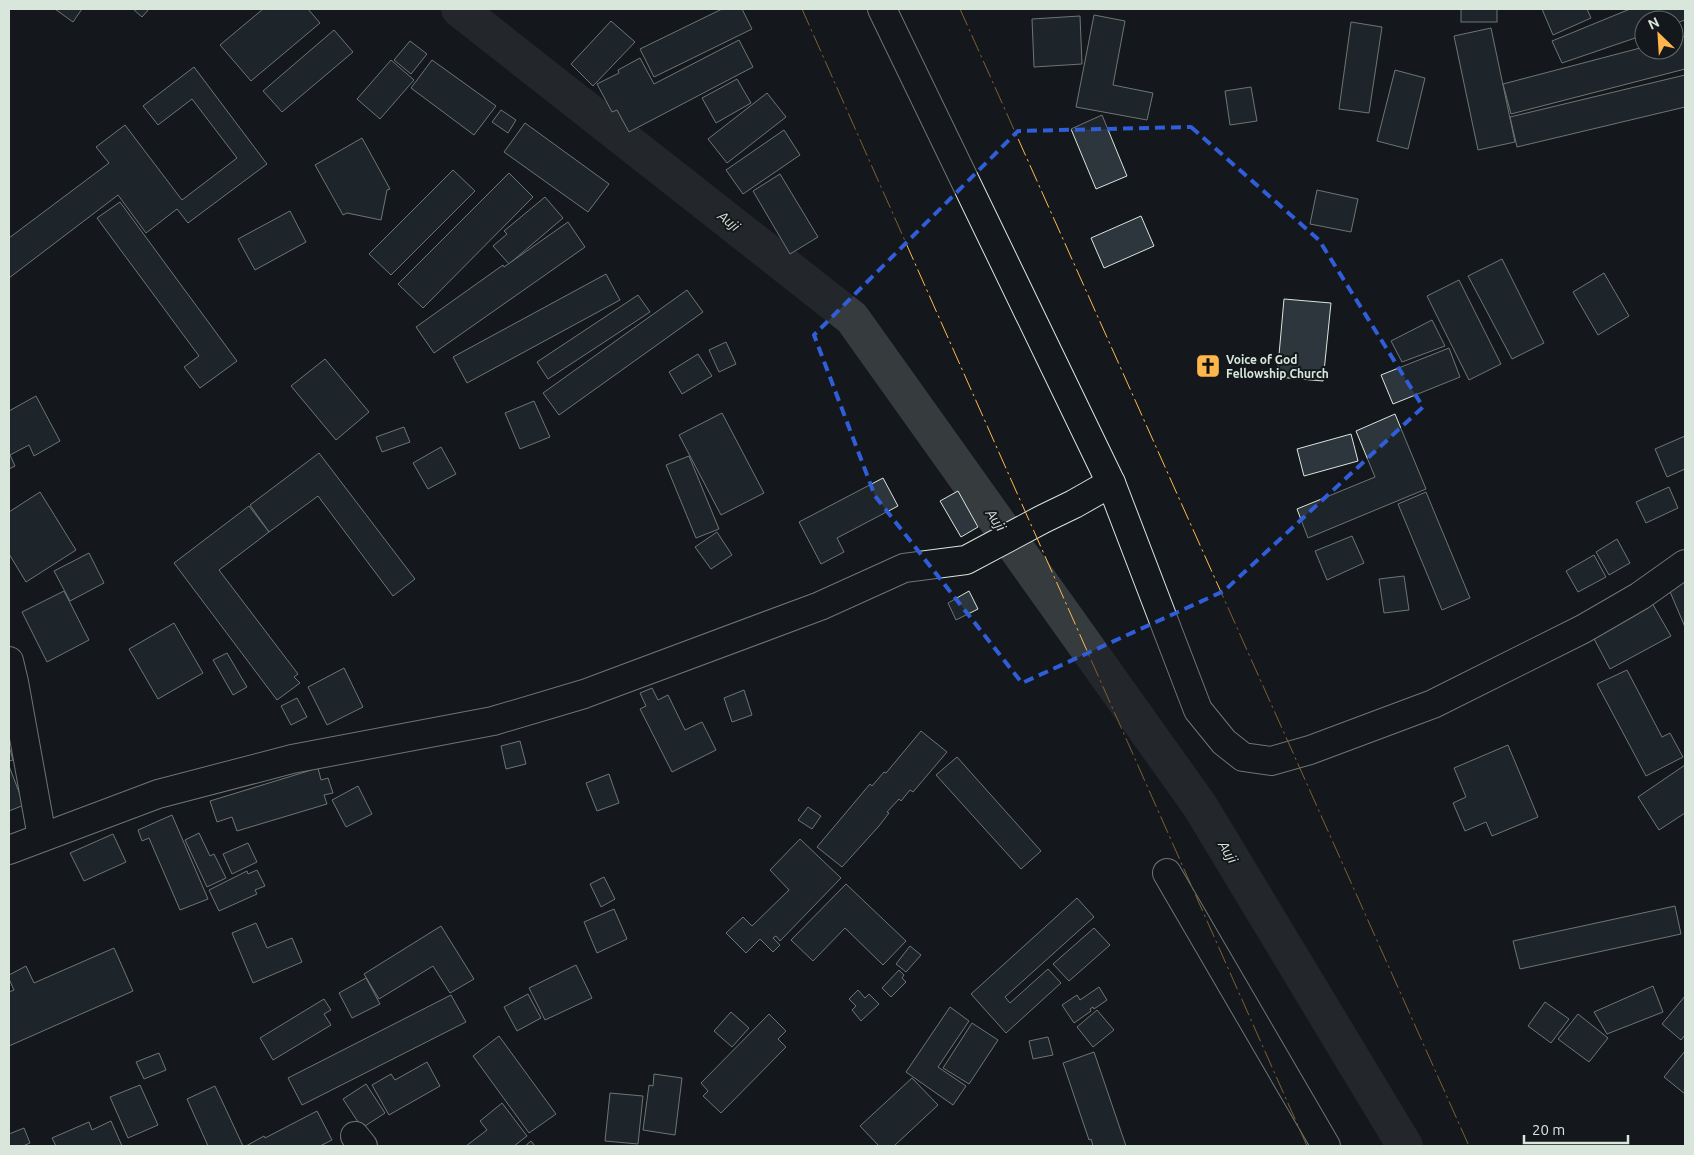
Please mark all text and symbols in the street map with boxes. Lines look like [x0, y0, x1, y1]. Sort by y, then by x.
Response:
north arrow [1634, 10, 1684, 60]
text: N [1645, 14, 1662, 33]
water label: Auji [714, 207, 744, 235]
church icon: Voice of God Fellowship Church [1195, 353, 1221, 379]
place label: Voice of God Fellowship Church [1226, 353, 1329, 380]
water label: Auji [982, 505, 1010, 535]
water label: Auji [1215, 837, 1241, 867]
scale bar [1524, 1112, 1628, 1144]
text: 20 m [1532, 1121, 1565, 1138]

